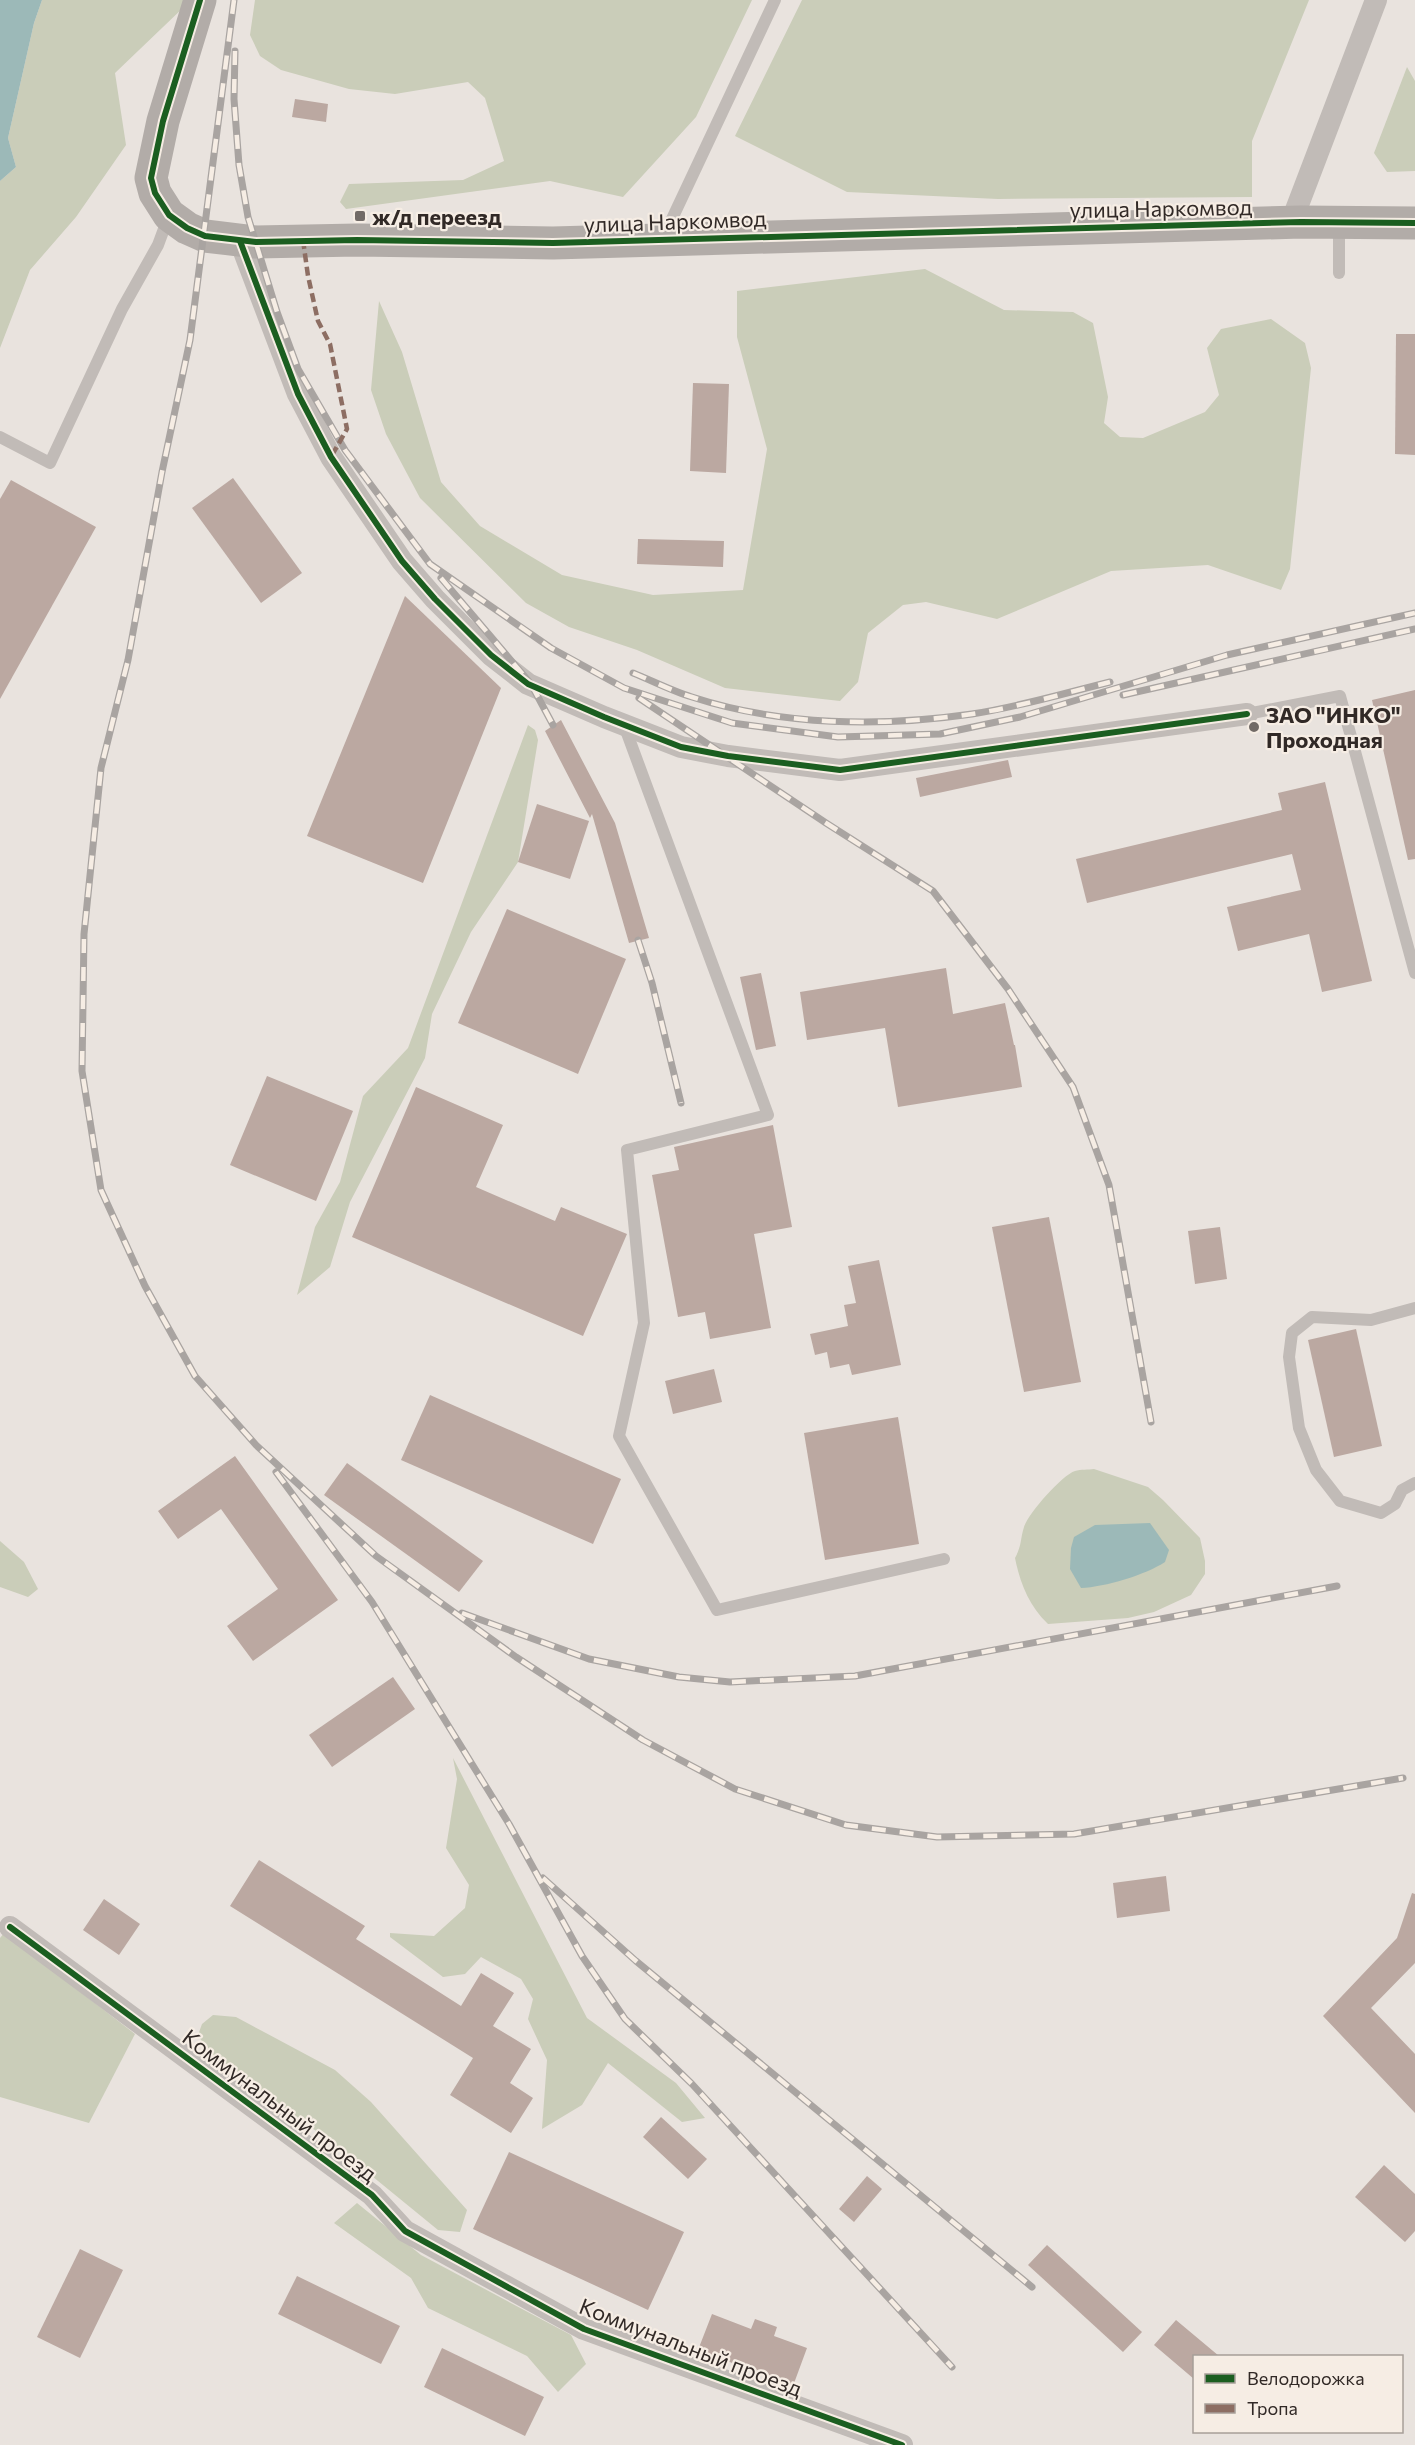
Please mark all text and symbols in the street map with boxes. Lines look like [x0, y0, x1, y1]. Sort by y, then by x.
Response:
street label: улица Наркомвод [1069, 193, 1253, 223]
place label: ж/д переезд [372, 203, 502, 230]
street label: улица Наркомвод [583, 204, 767, 238]
marker: ж/д переезд [353, 209, 367, 223]
place label: ЗАО "ИНКО" Проходная [1266, 701, 1401, 753]
marker: ЗАО "ИНКО" Проходная [1247, 720, 1261, 734]
street label: Коммунальный проезд [177, 2023, 383, 2187]
street label: Коммунальный проезд [576, 2292, 806, 2402]
legend [1193, 2355, 1403, 2433]
text: Велодорожка [1247, 2367, 1365, 2389]
text: Тропа [1247, 2397, 1298, 2419]

